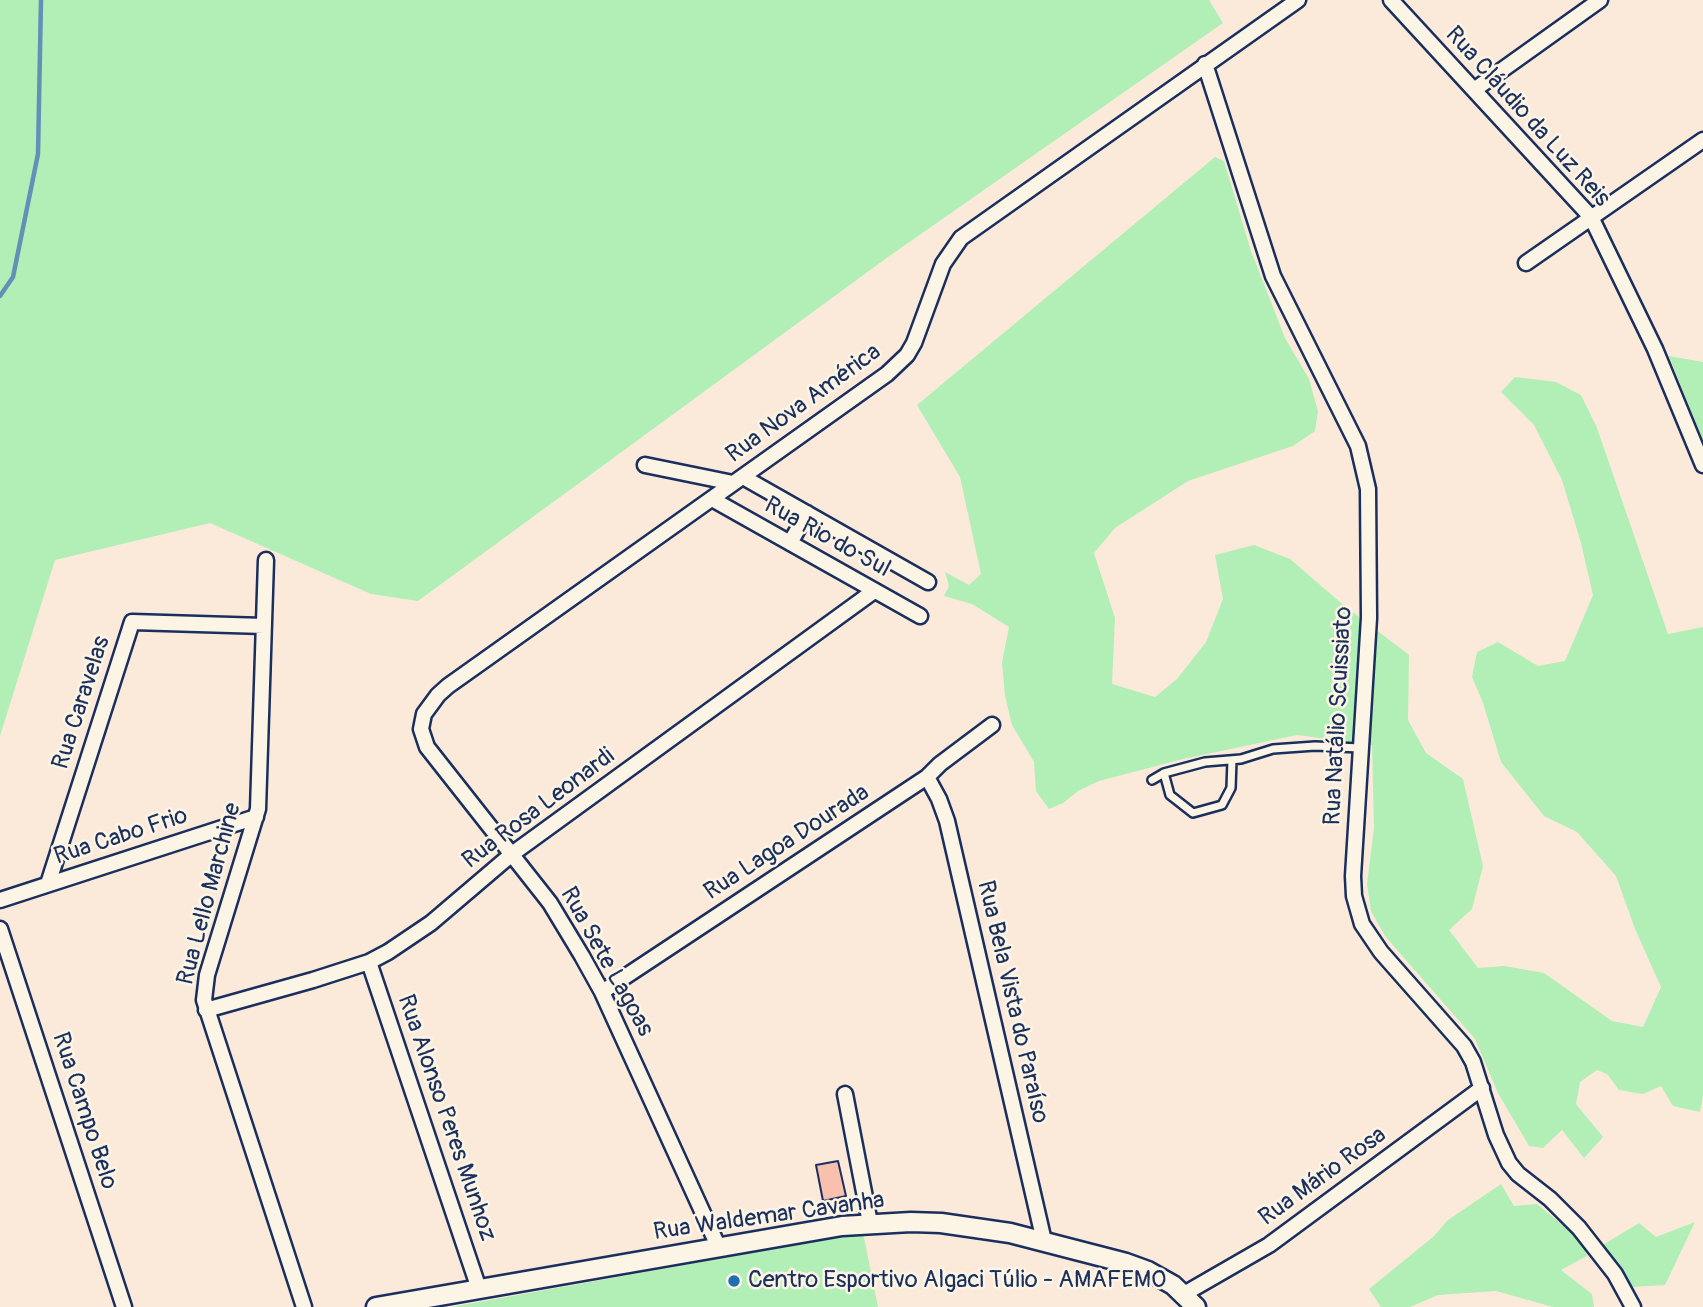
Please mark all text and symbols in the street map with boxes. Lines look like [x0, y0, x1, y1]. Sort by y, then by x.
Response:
street label: Rua Cláudio da Luz Reis [1439, 21, 1615, 213]
street label: Rua Nova América [721, 338, 887, 470]
street label: Rua Rio do Sul [759, 492, 895, 584]
street label: Rua Natálio Scuissiato [1319, 606, 1359, 826]
street label: Rua Caravelas [47, 633, 117, 773]
street label: Rua Rosa Leonardi [457, 742, 621, 876]
street label: Rua Lagoa Dourada [699, 779, 875, 907]
street label: Rua Lello Marchine [172, 800, 248, 988]
street label: Rua Cabo Frio [51, 802, 191, 872]
street label: Rua Bela Vista do Paraíso [970, 878, 1054, 1126]
street label: Rua Sete Lagoas [553, 882, 659, 1042]
street label: Rua Alonso Peres Munhoz [390, 991, 502, 1245]
street label: Rua Campo Belo [45, 1029, 123, 1193]
street label: Rua Mário Rosa [1254, 1121, 1392, 1233]
street label: Rua Waldemar Cavanha [652, 1187, 886, 1247]
place label: Centro Esportivo Algaci Túlio - AMAFEMO [748, 1267, 1166, 1295]
marker: Centro Esportivo Algaci Túlio - AMAFEMO [726, 1273, 742, 1289]

